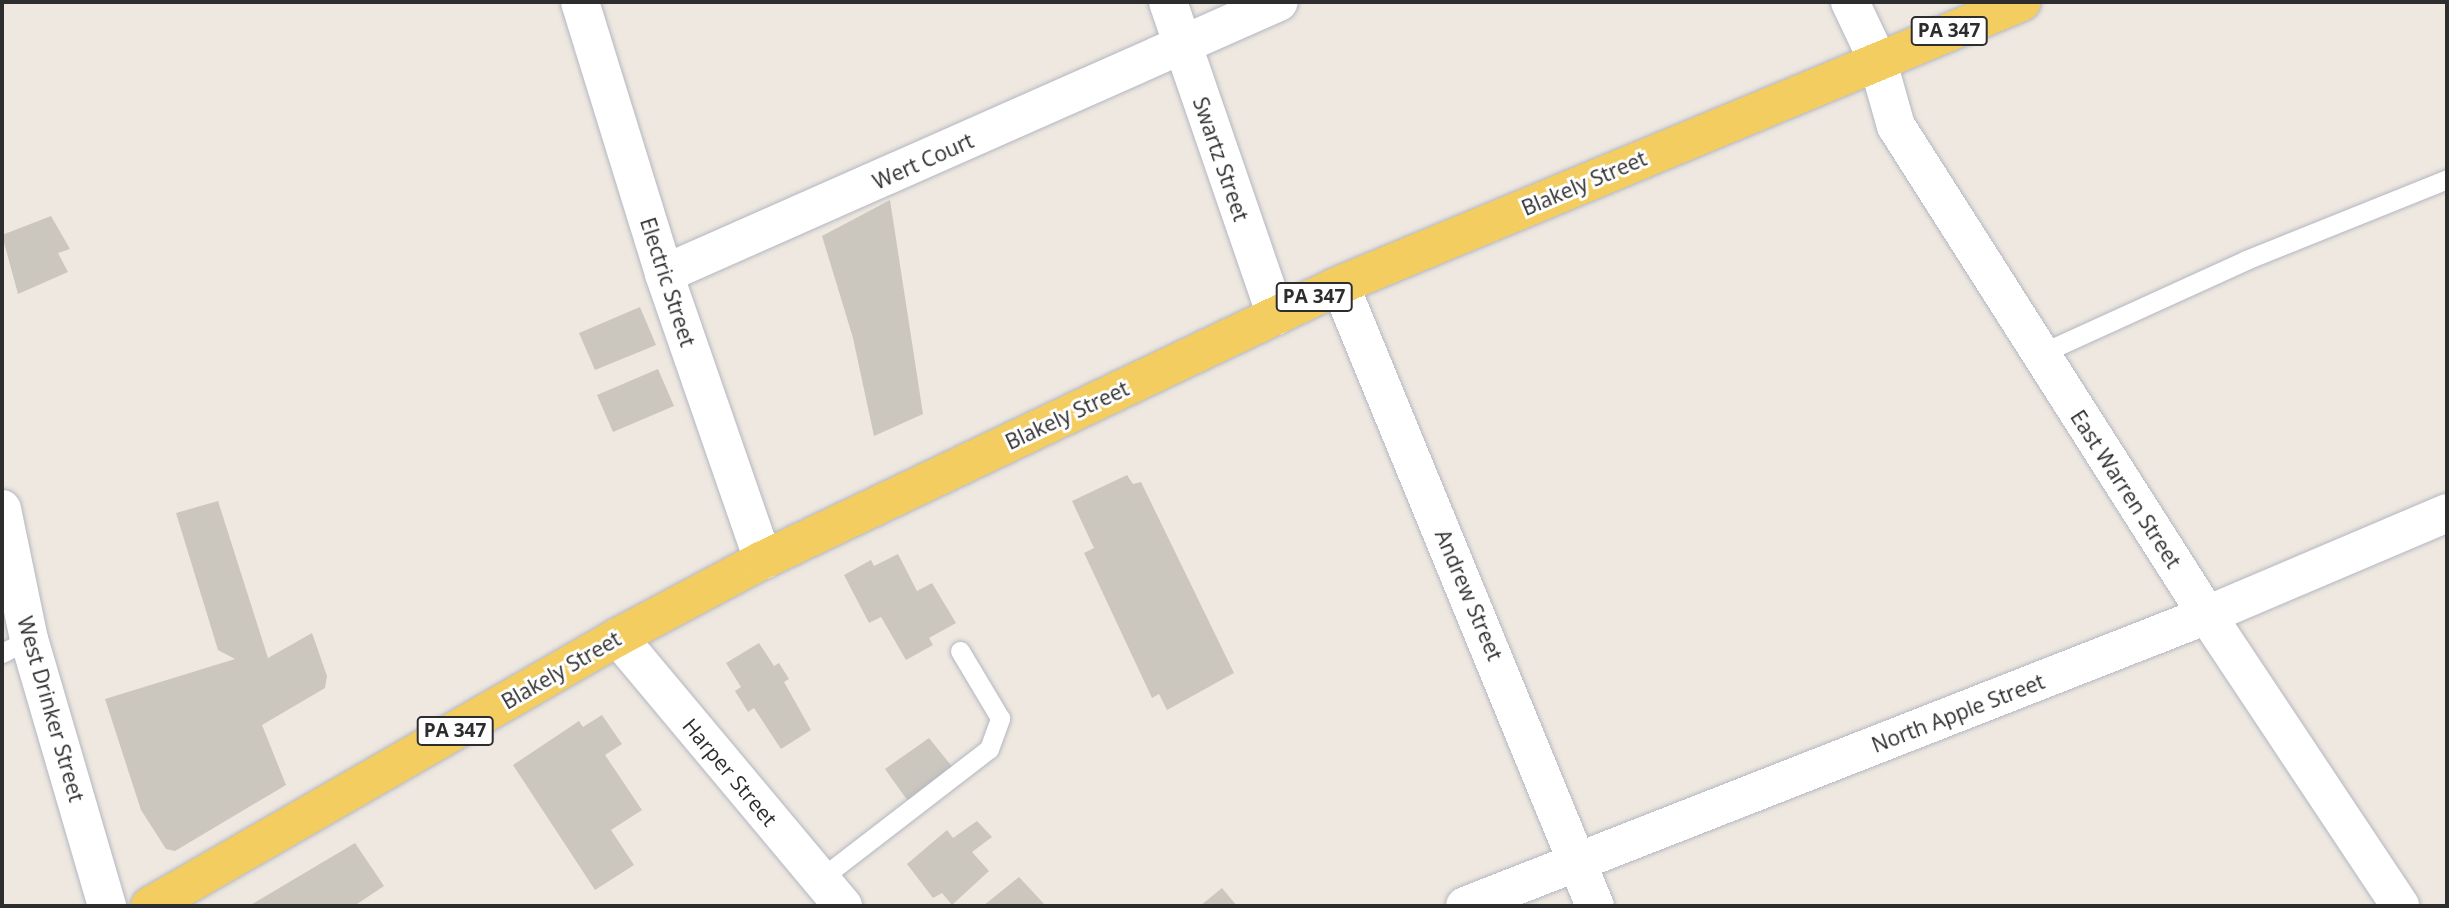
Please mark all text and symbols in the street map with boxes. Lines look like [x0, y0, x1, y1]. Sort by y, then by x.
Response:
road number: PA 347 [1910, 16, 1988, 46]
street label: Swartz Street [1188, 94, 1254, 224]
street label: Wert Court [869, 128, 977, 194]
street label: Blakely Street [1518, 145, 1650, 221]
street label: Electric Street [635, 214, 701, 350]
road number: PA 347 [1276, 282, 1352, 312]
street label: Blakely Street [1001, 375, 1133, 455]
street label: East Warren Street [2066, 405, 2186, 573]
street label: Andrew Street [1430, 526, 1508, 664]
street label: West Drinker Street [12, 613, 90, 805]
street label: Blakely Street [497, 626, 625, 714]
street label: North Apple Street [1868, 668, 2048, 758]
street label: Harper Street [678, 713, 782, 831]
road number: PA 347 [416, 716, 494, 746]

